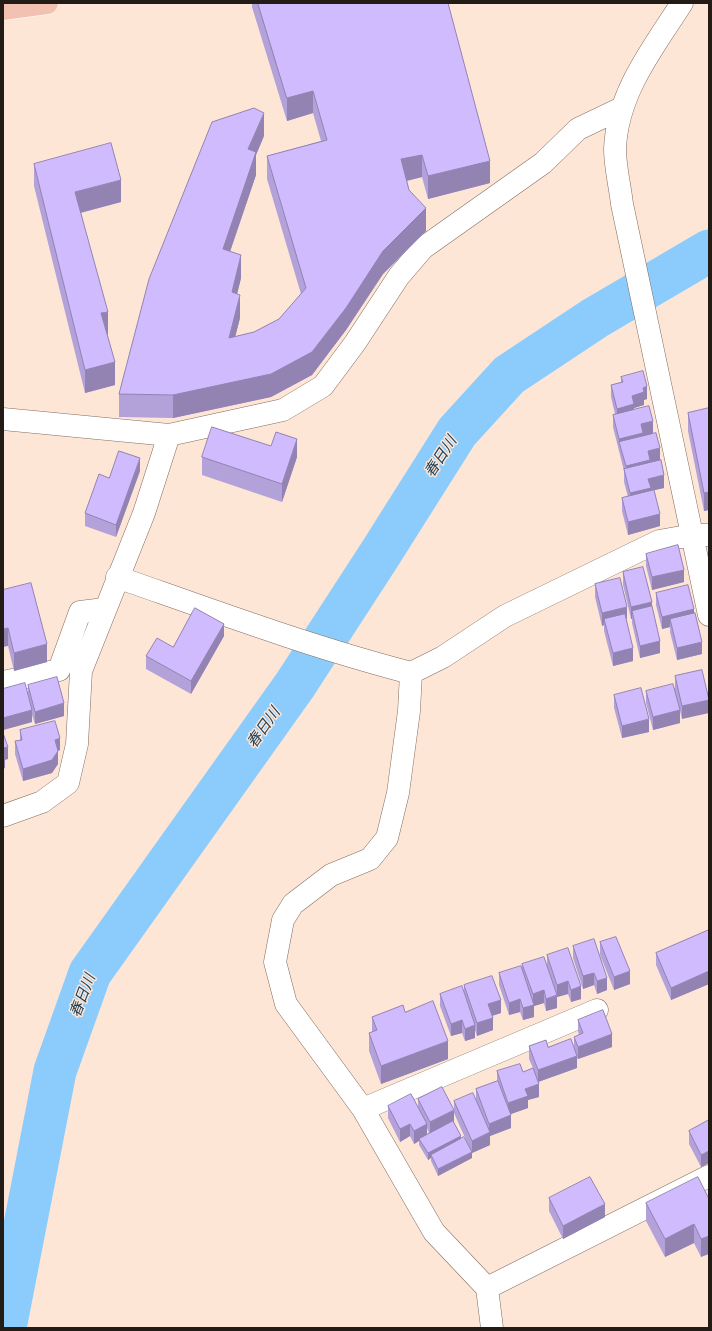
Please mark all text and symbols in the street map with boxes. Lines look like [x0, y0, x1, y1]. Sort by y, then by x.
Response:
water label: 春日川 [421, 433, 461, 481]
water label: 春日川 [244, 704, 284, 752]
water label: 春日川 [67, 972, 99, 1020]

